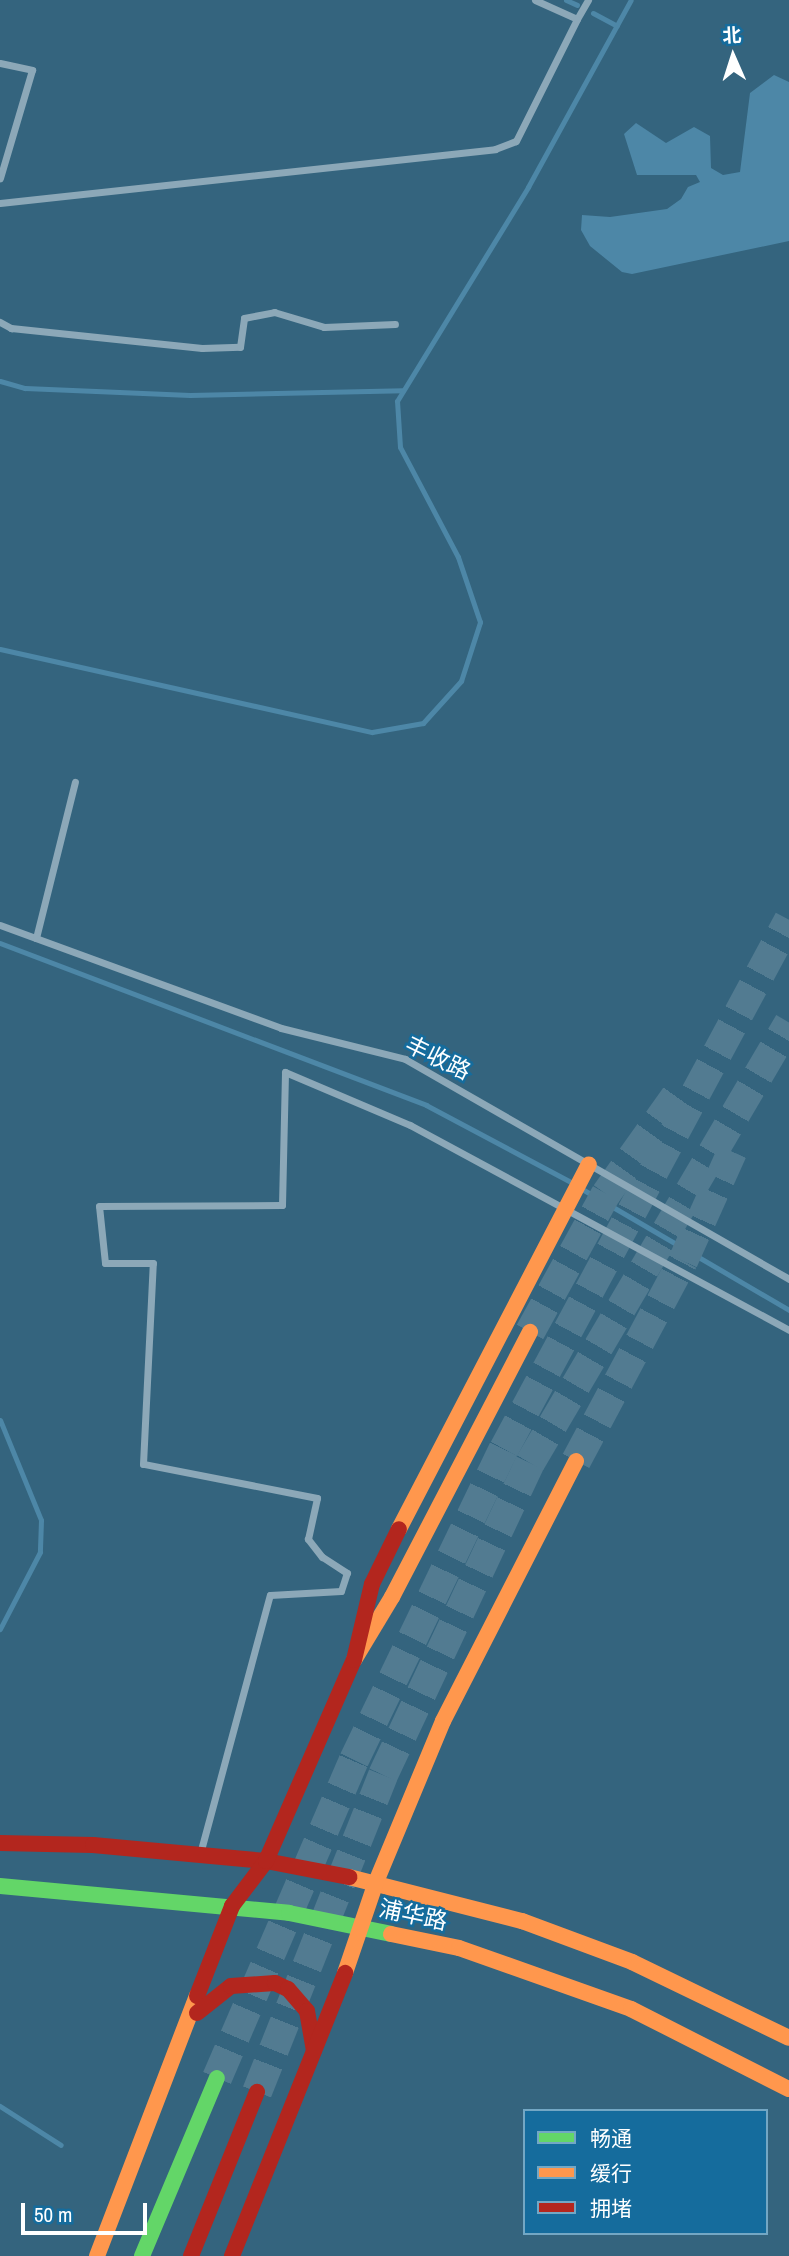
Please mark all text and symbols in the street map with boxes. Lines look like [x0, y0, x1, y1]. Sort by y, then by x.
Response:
north arrow [698, 21, 768, 91]
text: 北 [722, 22, 742, 49]
street label: 丰收路 [401, 1030, 475, 1086]
street label: 浦华路 [376, 1894, 450, 1936]
legend [523, 2109, 768, 2235]
text: 畅通 [590, 2124, 632, 2153]
text: 缓行 [590, 2159, 632, 2188]
scale bar [24, 2190, 150, 2234]
text: 拥堵 [590, 2194, 632, 2223]
text: 50 m [34, 2200, 72, 2229]

